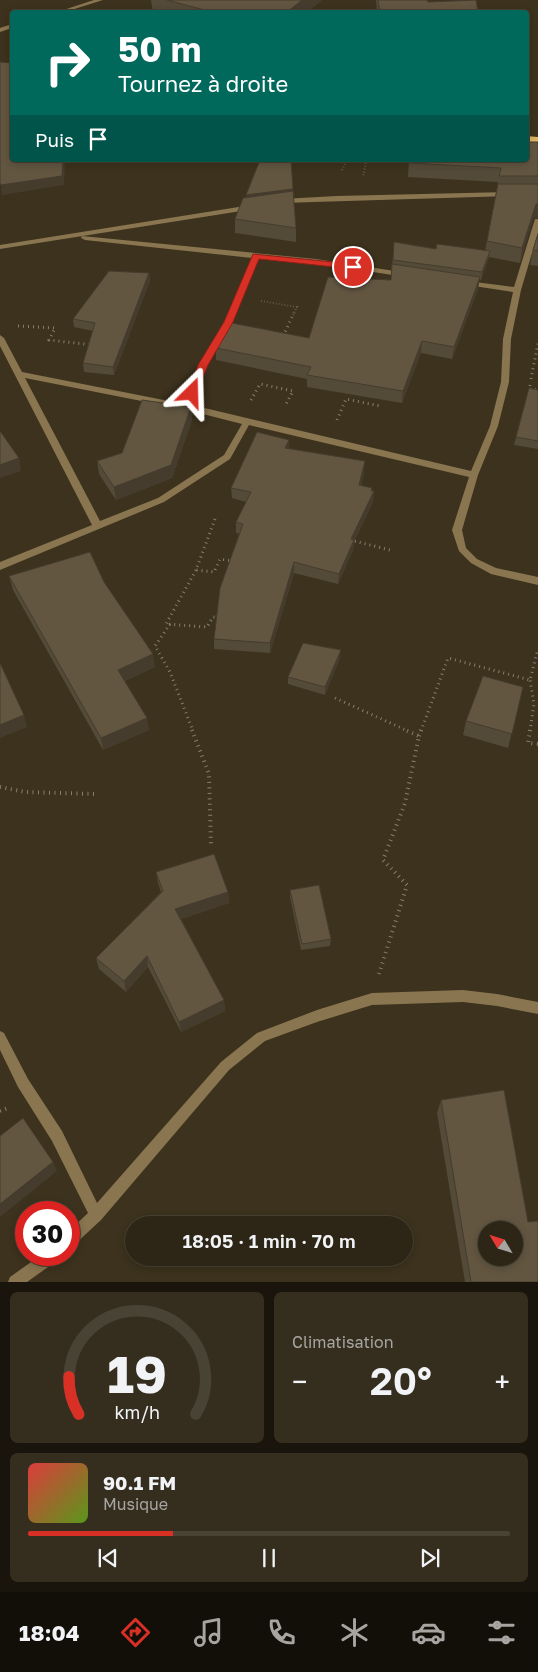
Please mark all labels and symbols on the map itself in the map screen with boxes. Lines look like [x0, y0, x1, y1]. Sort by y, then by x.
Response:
pin [332, 246, 374, 288]
position arrow [165, 366, 217, 418]
speed limit sign: 30 [15, 1201, 80, 1266]
north arrow [478, 1221, 522, 1266]

